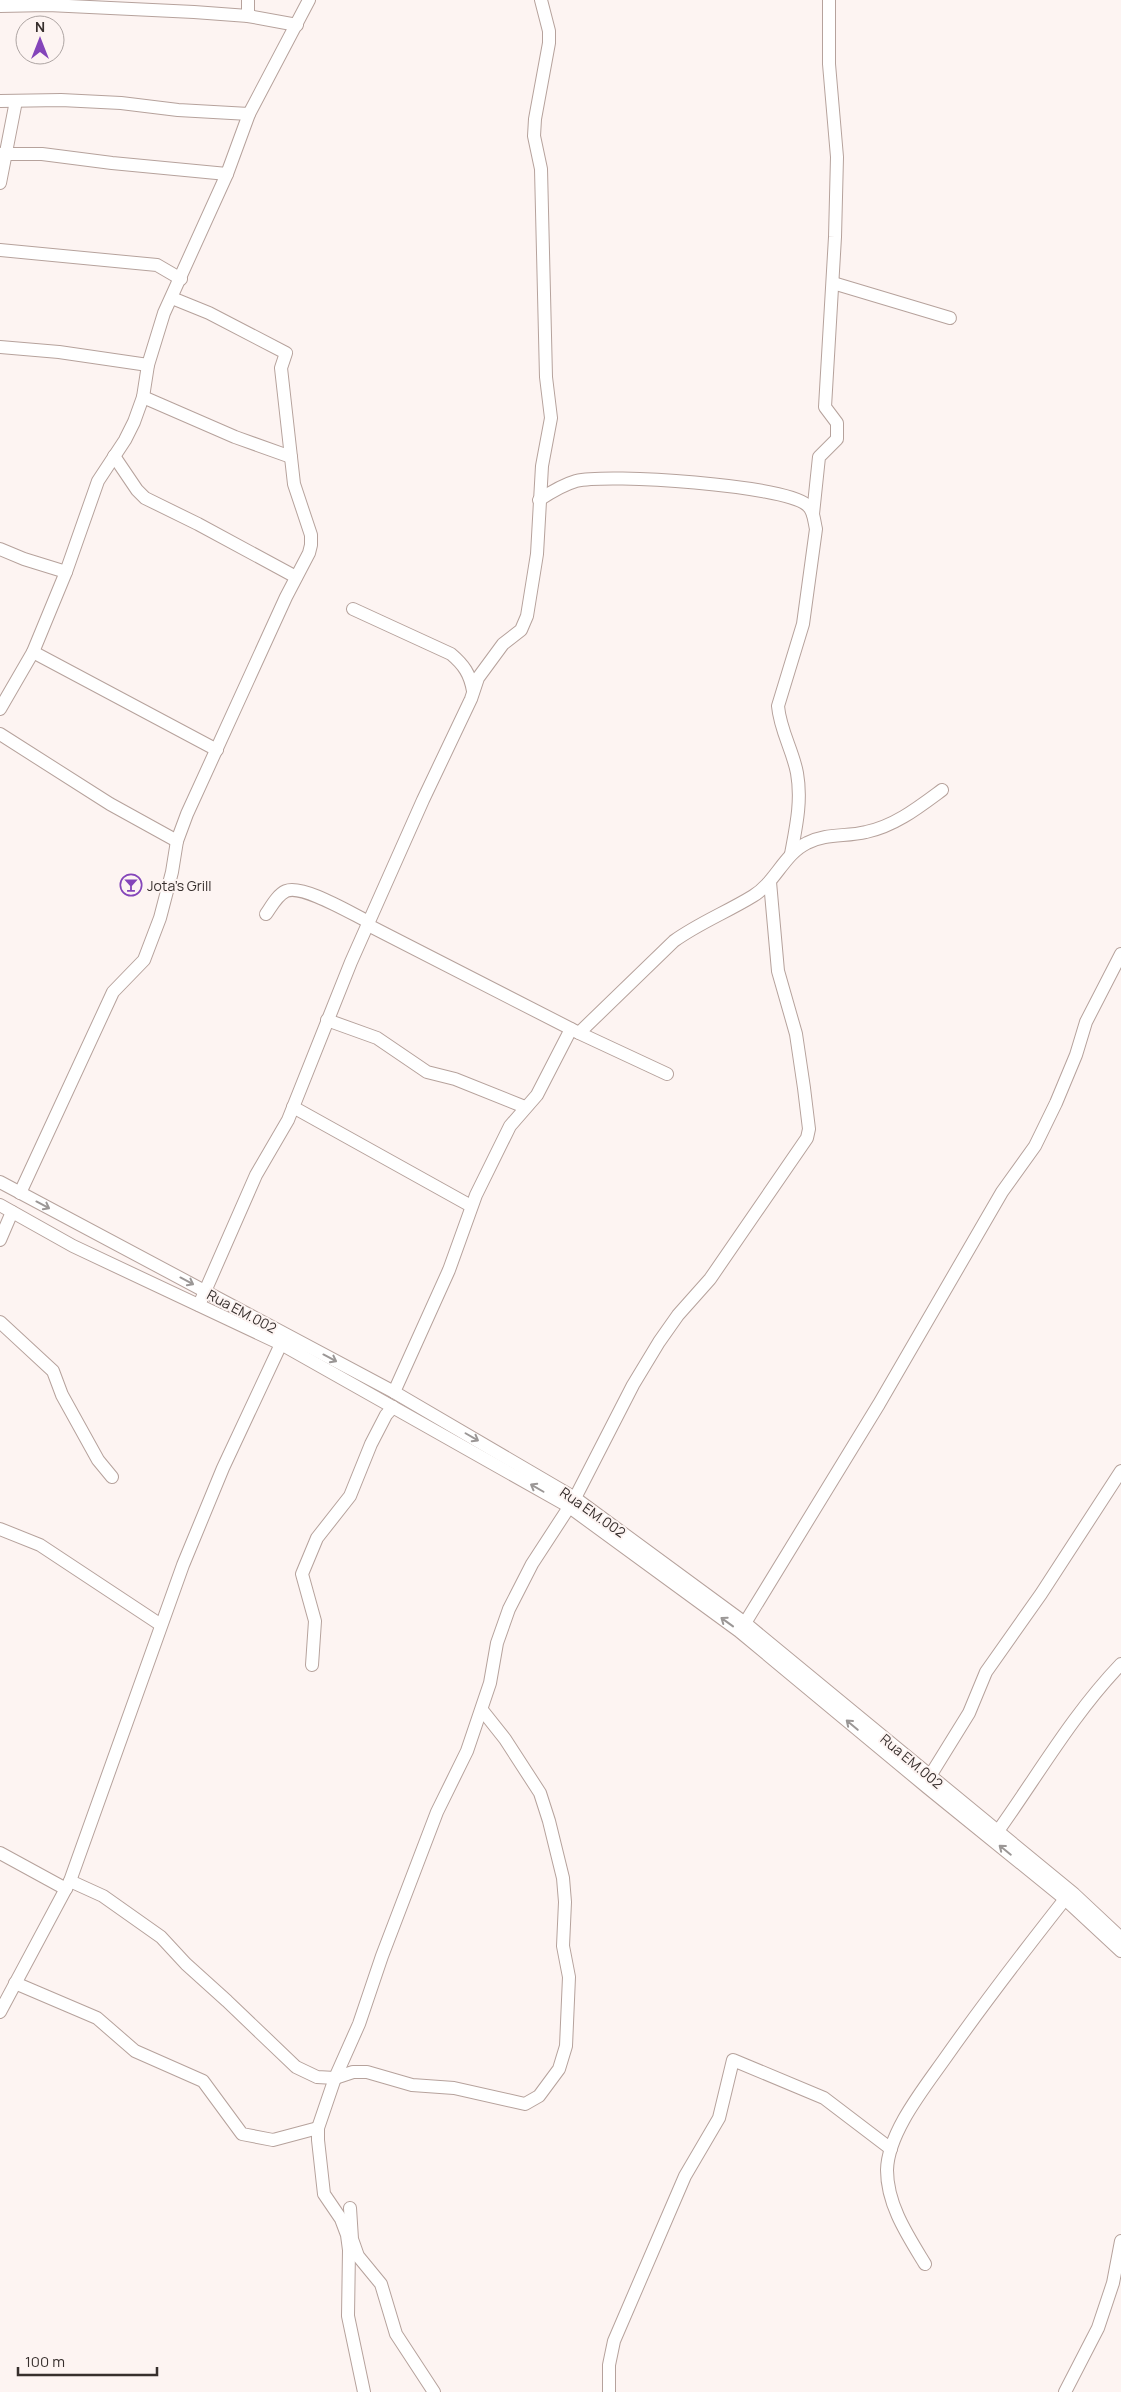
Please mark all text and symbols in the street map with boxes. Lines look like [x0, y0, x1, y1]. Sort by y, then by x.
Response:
north arrow [15, 15, 65, 65]
text: N [35, 17, 45, 36]
bar icon: Jota's Grill [119, 873, 143, 897]
place label: Jota's Grill [147, 876, 212, 895]
one-way arrow [35, 1201, 50, 1210]
one-way arrow [179, 1276, 194, 1286]
street label: Rua EM.002 [204, 1285, 280, 1337]
one-way arrow [322, 1354, 337, 1363]
one-way arrow [464, 1432, 479, 1442]
street label: Rua EM.002 [556, 1482, 630, 1542]
one-way arrow [529, 1483, 544, 1493]
one-way arrow [720, 1617, 734, 1627]
one-way arrow [846, 1720, 859, 1731]
street label: Rua EM.002 [877, 1729, 947, 1793]
one-way arrow [998, 1845, 1011, 1856]
scale bar [18, 2344, 156, 2376]
text: 100 m [25, 2351, 65, 2372]

